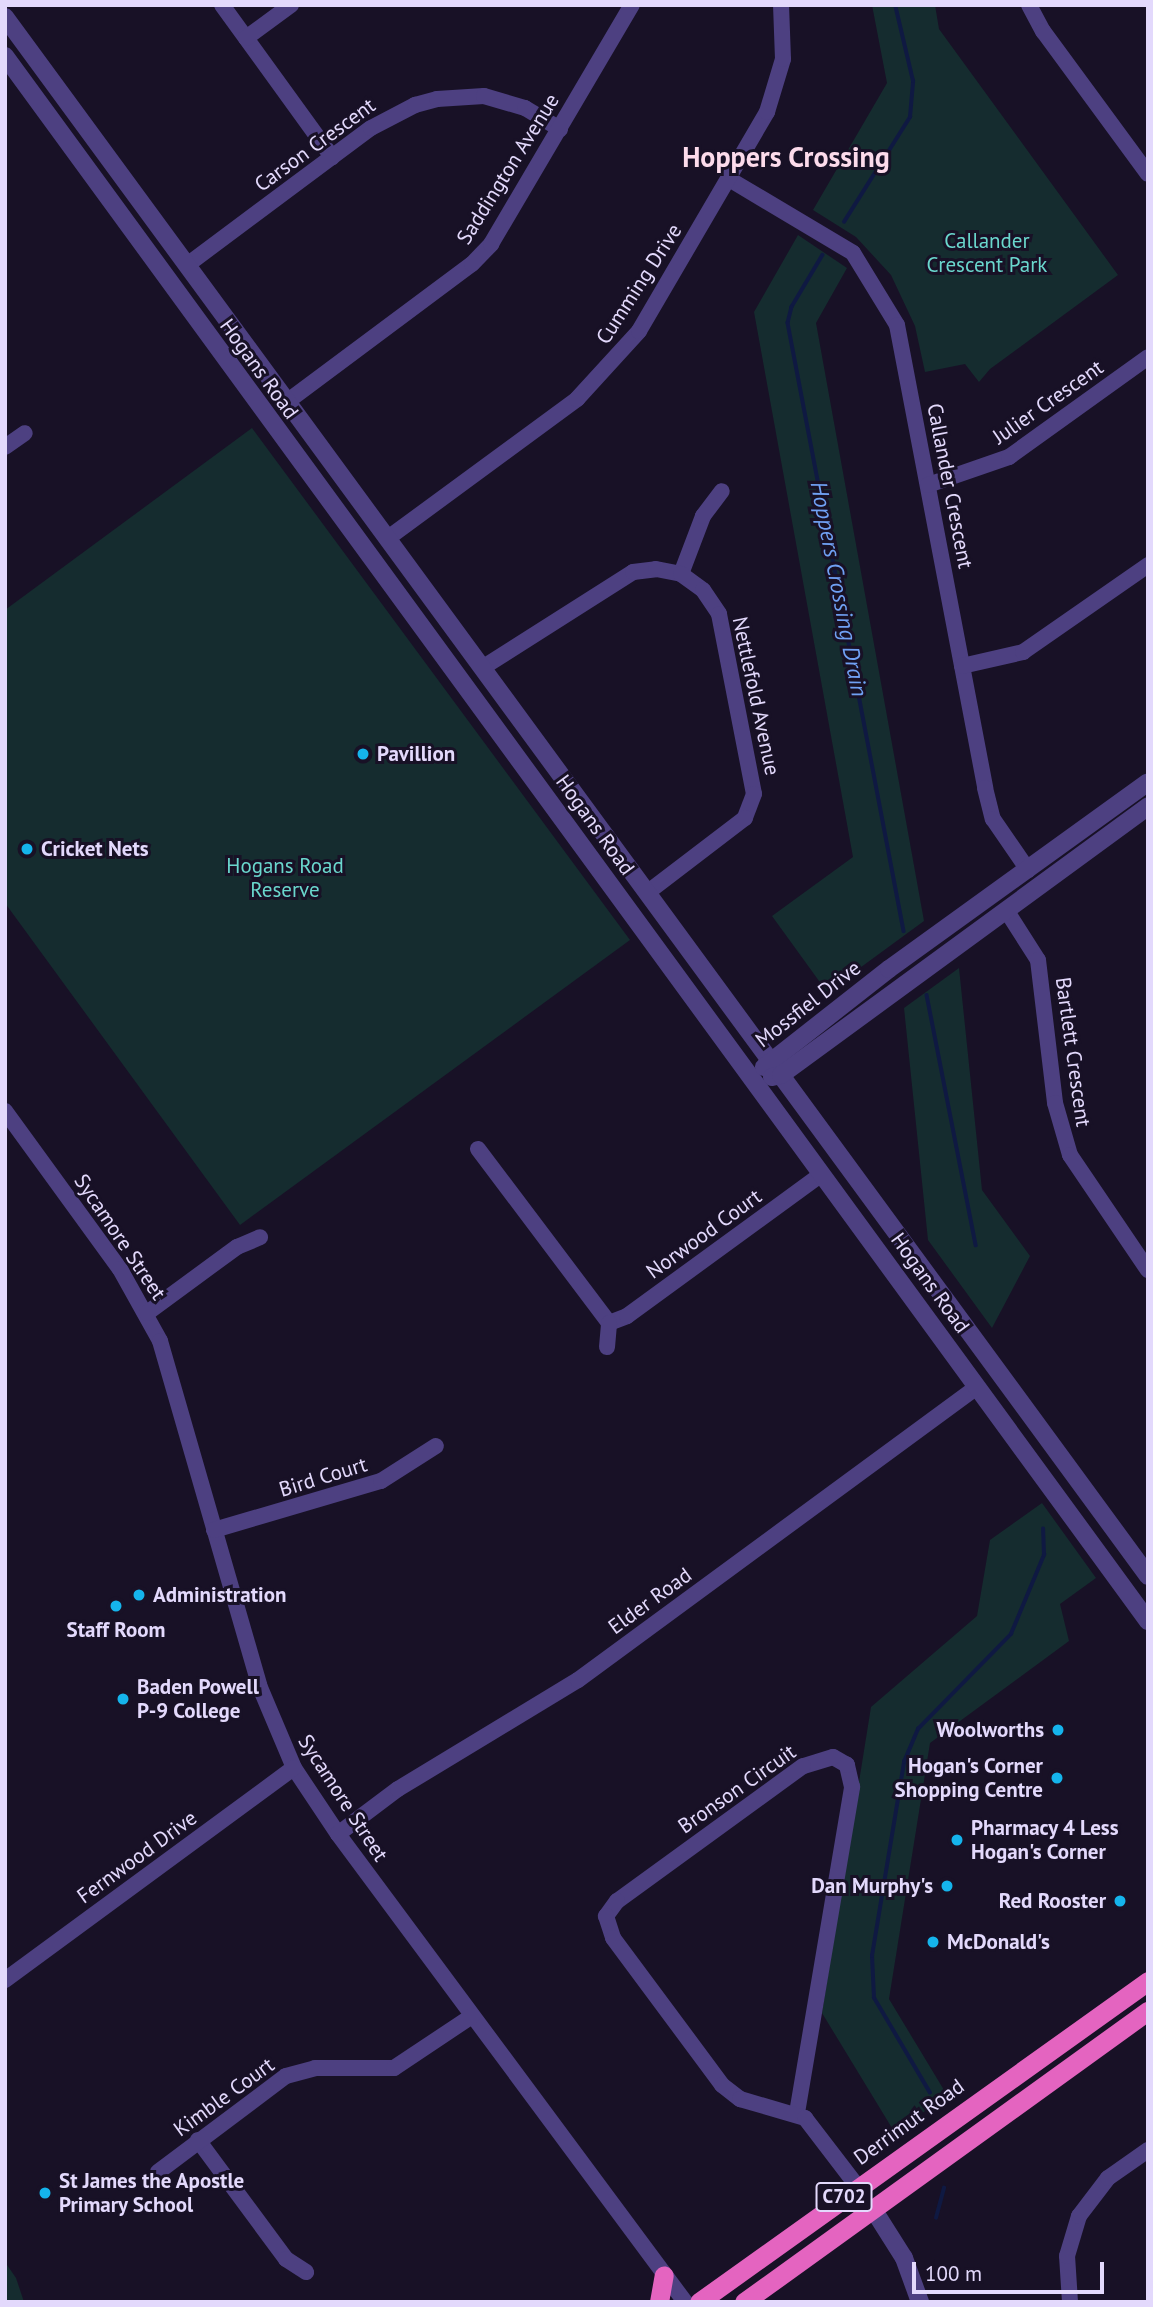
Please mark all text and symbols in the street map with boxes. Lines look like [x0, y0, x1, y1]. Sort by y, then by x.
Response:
street label: Saddington Avenue [451, 89, 565, 249]
street label: Carson Crescent [250, 93, 380, 197]
district label: Hoppers Crossing [682, 140, 890, 174]
street label: Cumming Drive [591, 219, 687, 349]
park label: Callander Crescent Park [927, 228, 1047, 278]
street label: Hogans Road [214, 314, 304, 424]
street label: Julier Crescent [988, 355, 1108, 449]
street label: Callander Crescent [922, 401, 978, 571]
water label: Hoppers Crossing Drain [805, 479, 873, 699]
street label: Nettlefold Avenue [727, 614, 785, 778]
place label: Pavillion [377, 741, 455, 767]
marker: Pavillion [355, 746, 371, 762]
street label: Hogans Road [550, 770, 640, 880]
place label: Cricket Nets [41, 836, 149, 862]
marker: Cricket Nets [19, 841, 35, 857]
park label: Hogans Road Reserve [226, 853, 344, 903]
street label: Mossfiel Drive [750, 955, 866, 1053]
street label: Bartlett Crescent [1050, 976, 1096, 1128]
street label: Sycamore Street [69, 1169, 171, 1305]
street label: Norwood Court [642, 1184, 766, 1284]
street label: Hogans Road [885, 1228, 975, 1338]
street label: Bird Court [276, 1452, 370, 1502]
street label: Elder Road [604, 1562, 696, 1640]
place label: Administration [153, 1582, 286, 1608]
marker: Administration [131, 1587, 147, 1603]
marker: Staff Room [108, 1598, 124, 1614]
place label: Staff Room [67, 1617, 165, 1643]
place label: Baden Powell P-9 College [137, 1674, 259, 1724]
marker: Baden Powell P-9 College [115, 1691, 131, 1707]
place label: Woolworths [936, 1717, 1044, 1743]
marker: Woolworths [1050, 1722, 1066, 1738]
street label: Sycamore Street [293, 1730, 393, 1866]
street label: Bronson Circuit [673, 1739, 801, 1839]
place label: Hogan's Corner Shopping Centre [894, 1753, 1043, 1803]
marker: Hogan's Corner Shopping Centre [1049, 1770, 1065, 1786]
street label: Fernwood Drive [72, 1805, 202, 1909]
place label: Pharmacy 4 Less Hogan's Corner [971, 1815, 1119, 1865]
marker: Pharmacy 4 Less Hogan's Corner [949, 1832, 965, 1848]
place label: Dan Murphy's [811, 1873, 933, 1899]
marker: Dan Murphy's [939, 1878, 955, 1894]
place label: Red Rooster [999, 1888, 1106, 1914]
marker: Red Rooster [1112, 1893, 1128, 1909]
place label: McDonald's [947, 1929, 1050, 1955]
marker: McDonald's [925, 1934, 941, 1950]
street label: Kimble Court [169, 2052, 279, 2142]
street label: Derrimut Road [849, 2074, 969, 2170]
place label: St James the Apostle Primary School [59, 2168, 245, 2218]
road number: C702 [814, 2182, 874, 2212]
marker: St James the Apostle Primary School [37, 2185, 53, 2201]
scale bar [915, 2248, 1108, 2292]
text: 100 m [925, 2260, 982, 2287]

